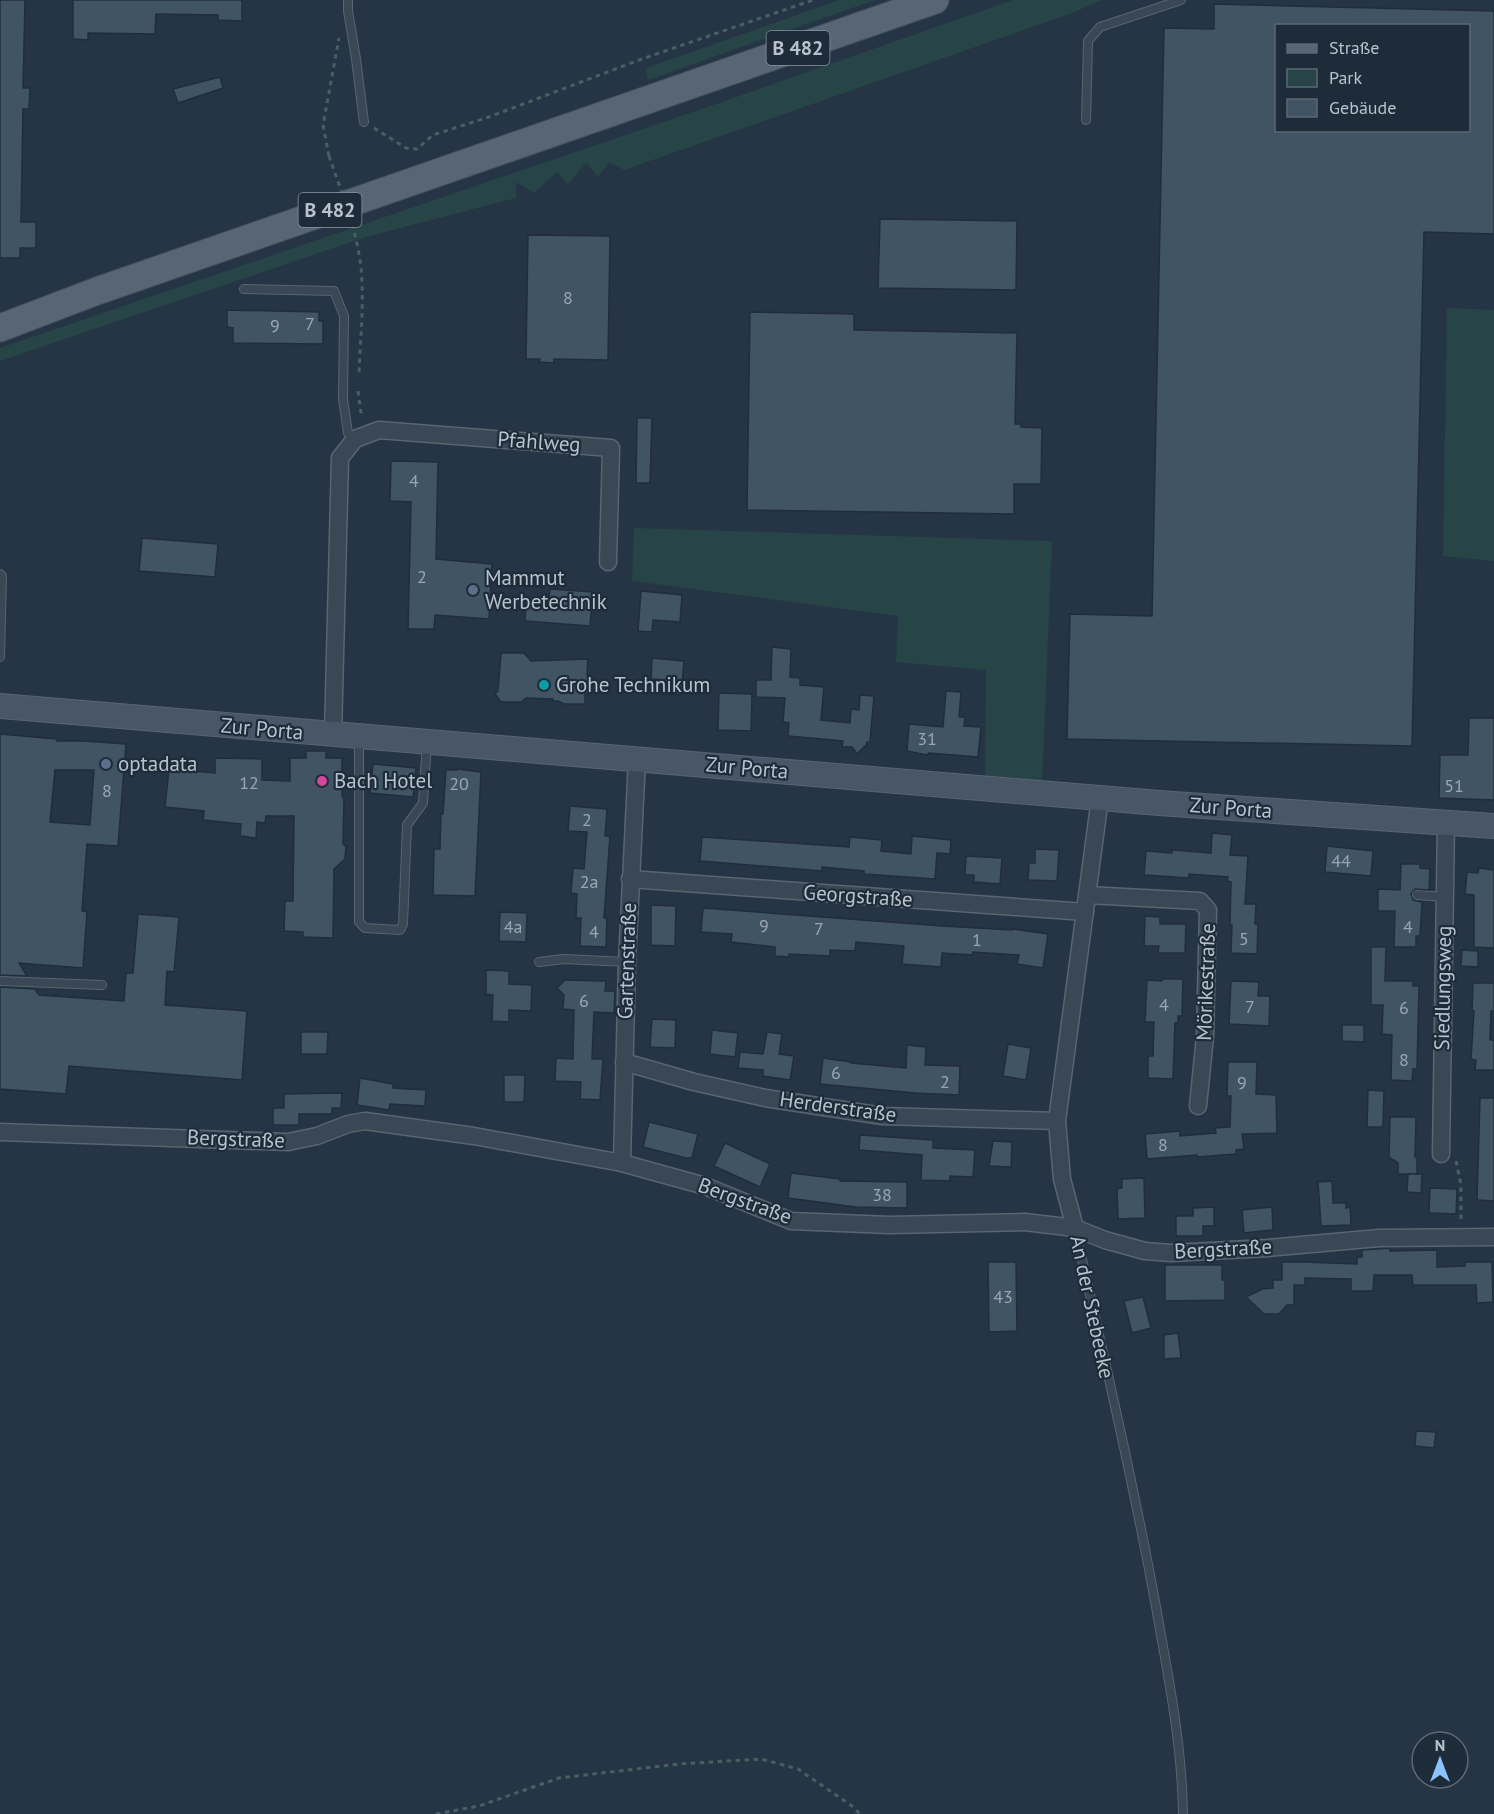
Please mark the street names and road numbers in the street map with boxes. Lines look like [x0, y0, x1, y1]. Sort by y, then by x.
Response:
road number: B 482 [766, 31, 830, 65]
road number: B 482 [298, 193, 362, 227]
street label: Pfahlweg [496, 425, 582, 458]
street label: Zur Porta [220, 711, 304, 746]
street label: Zur Porta [705, 750, 789, 785]
street label: Zur Porta [1189, 791, 1273, 824]
street label: Georgstraße [802, 878, 914, 913]
street label: Gartenstraße [611, 902, 642, 1020]
street label: Mörikestraße [1190, 923, 1221, 1041]
street label: Siedlungsweg [1428, 925, 1457, 1051]
street label: Herderstraße [778, 1085, 898, 1128]
street label: Bergstraße [187, 1123, 285, 1154]
street label: Bergstraße [695, 1171, 796, 1230]
street label: Bergstraße [1173, 1232, 1273, 1265]
street label: An der Stebeeke [1064, 1233, 1121, 1381]

